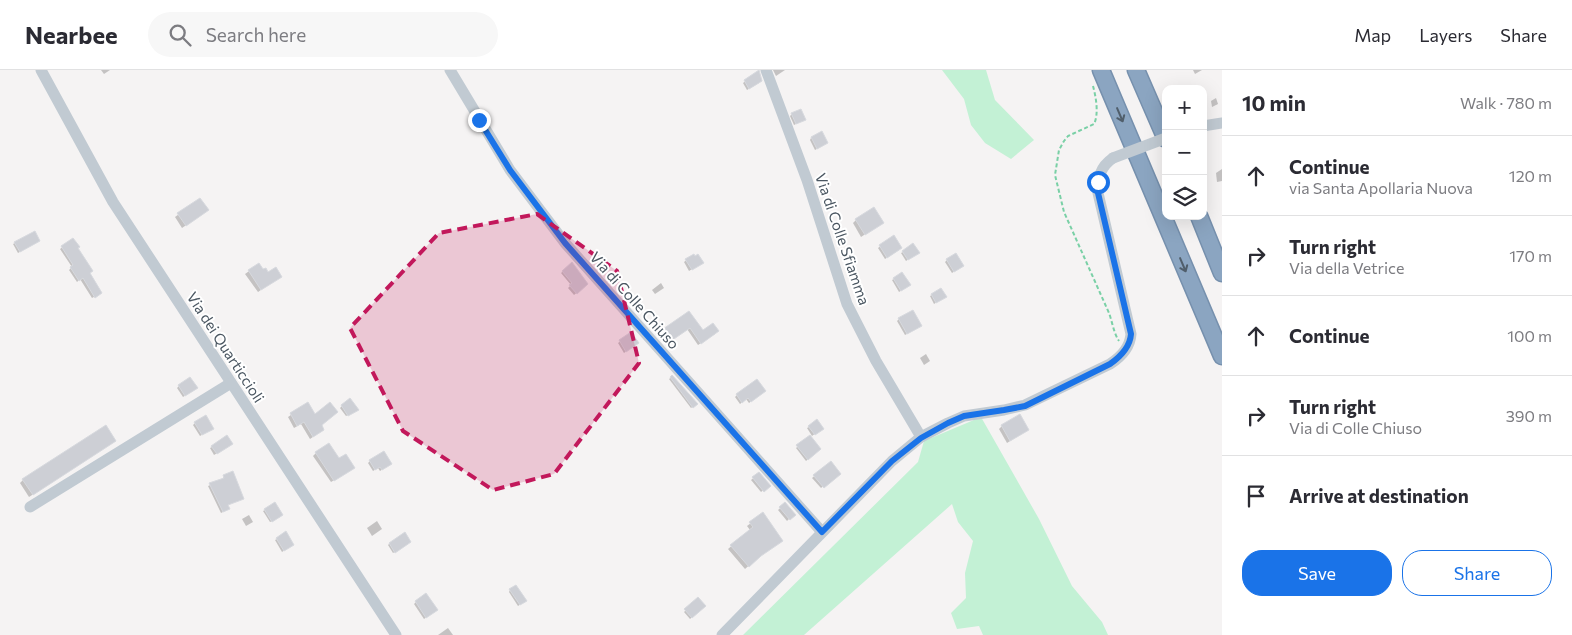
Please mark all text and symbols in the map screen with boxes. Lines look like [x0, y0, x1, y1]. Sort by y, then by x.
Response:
search box [148, 12, 498, 57]
text: Nearbee [25, 20, 118, 49]
icon: search [166, 21, 194, 49]
text: Search here [206, 23, 306, 46]
text: Map [1354, 24, 1391, 46]
text: Layers [1419, 24, 1472, 46]
text: Share [1500, 24, 1547, 46]
map controls [1162, 85, 1207, 220]
button: + [1162, 85, 1207, 130]
text: 10 min [1242, 90, 1306, 115]
text: Walk · 780 m [1460, 93, 1552, 112]
one-way arrow [1116, 107, 1126, 122]
route end [468, 109, 491, 132]
button: − [1162, 130, 1207, 175]
text: Continue [1289, 155, 1369, 178]
icon: ahead [1242, 162, 1270, 190]
text: 120 m [1509, 166, 1552, 185]
street label: Via di Colle Sfiamma [812, 171, 874, 307]
route start [1087, 171, 1110, 194]
button: layers [1162, 175, 1207, 220]
text: via Santa Apollaria Nuova [1289, 178, 1473, 197]
text: Turn right [1289, 235, 1376, 258]
icon: right [1242, 242, 1270, 270]
text: 170 m [1509, 246, 1552, 265]
street label: Via di Colle Chiuso [587, 248, 683, 352]
one-way arrow [1179, 257, 1189, 272]
text: Via della Vetrice [1289, 258, 1404, 277]
street label: Via dei Quarticcioli [184, 288, 268, 406]
icon: ahead [1242, 322, 1270, 350]
text: Continue [1289, 324, 1369, 347]
text: 100 m [1507, 326, 1552, 345]
text: Turn right [1289, 395, 1376, 418]
icon: right [1242, 402, 1270, 430]
text: 390 m [1506, 406, 1552, 425]
text: Via di Colle Chiuso [1289, 418, 1422, 437]
icon: arrive [1242, 482, 1270, 510]
text: Arrive at destination [1289, 484, 1469, 507]
button: Save [1242, 550, 1392, 596]
button: Share [1402, 550, 1552, 596]

